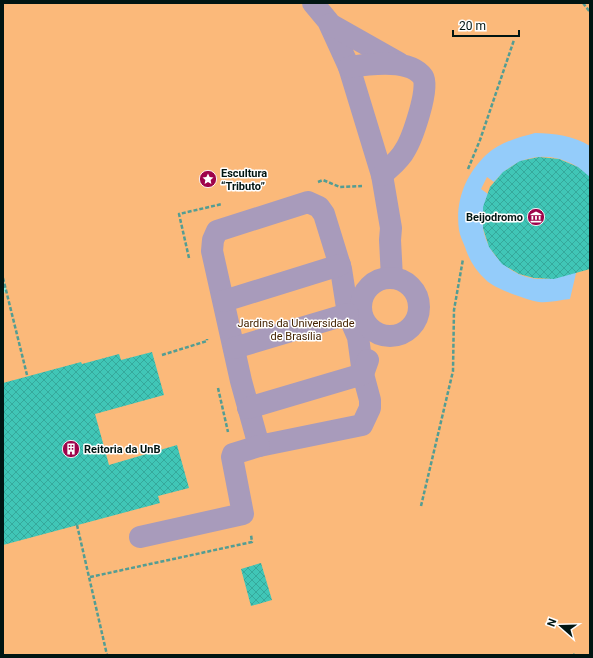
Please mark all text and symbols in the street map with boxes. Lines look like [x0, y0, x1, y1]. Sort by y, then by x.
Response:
scale bar [453, 12, 519, 38]
text: 20 m [459, 19, 486, 33]
place label: Escultura “Tributo” [221, 167, 267, 193]
place icon: Escultura “Tributo” [198, 169, 218, 189]
museum icon: Beijodromo [526, 207, 546, 227]
place label: Beijodromo [466, 211, 523, 224]
park label: Jardins da Universidade de Brasília [237, 317, 355, 343]
building icon: Reitoria da UnB [61, 439, 81, 459]
place label: Reitoria da UnB [84, 443, 161, 456]
north arrow [541, 606, 581, 646]
text: N [545, 617, 560, 629]

